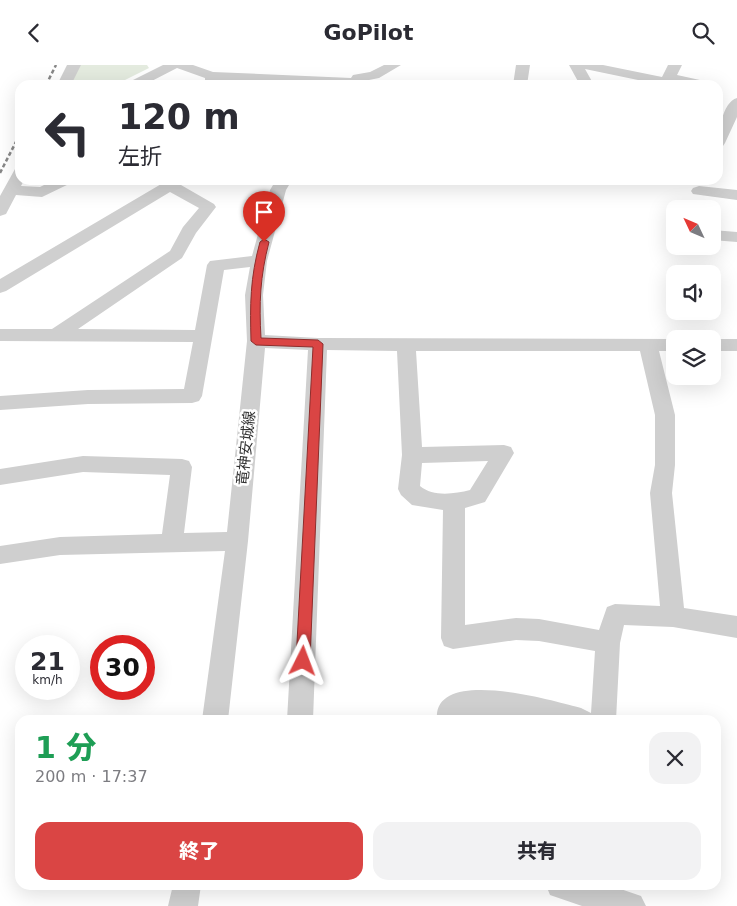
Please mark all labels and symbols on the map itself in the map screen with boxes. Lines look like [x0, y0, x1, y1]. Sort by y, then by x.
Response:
pin [243, 191, 285, 242]
north arrow [666, 200, 721, 255]
street label: 竜神安城線 [233, 410, 259, 486]
position arrow [276, 634, 328, 686]
speed limit sign: 30 [90, 635, 155, 700]

